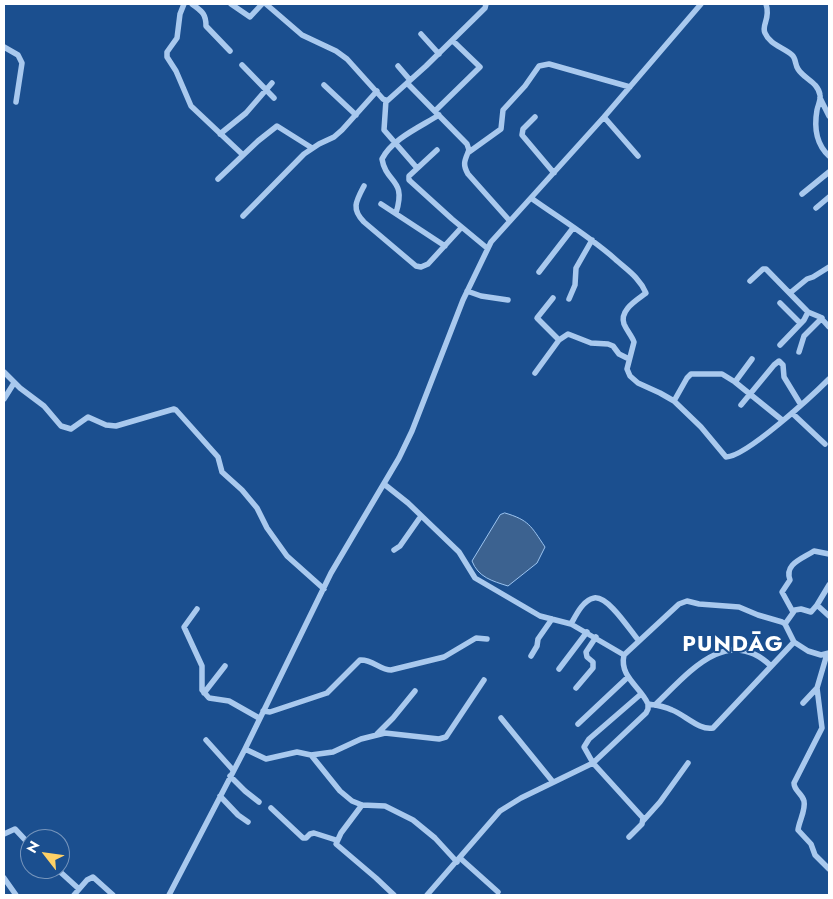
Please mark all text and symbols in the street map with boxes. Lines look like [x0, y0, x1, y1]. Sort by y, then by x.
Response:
district label: PUNDĀG [682, 633, 784, 659]
north arrow [20, 829, 70, 879]
text: N [21, 837, 44, 857]

